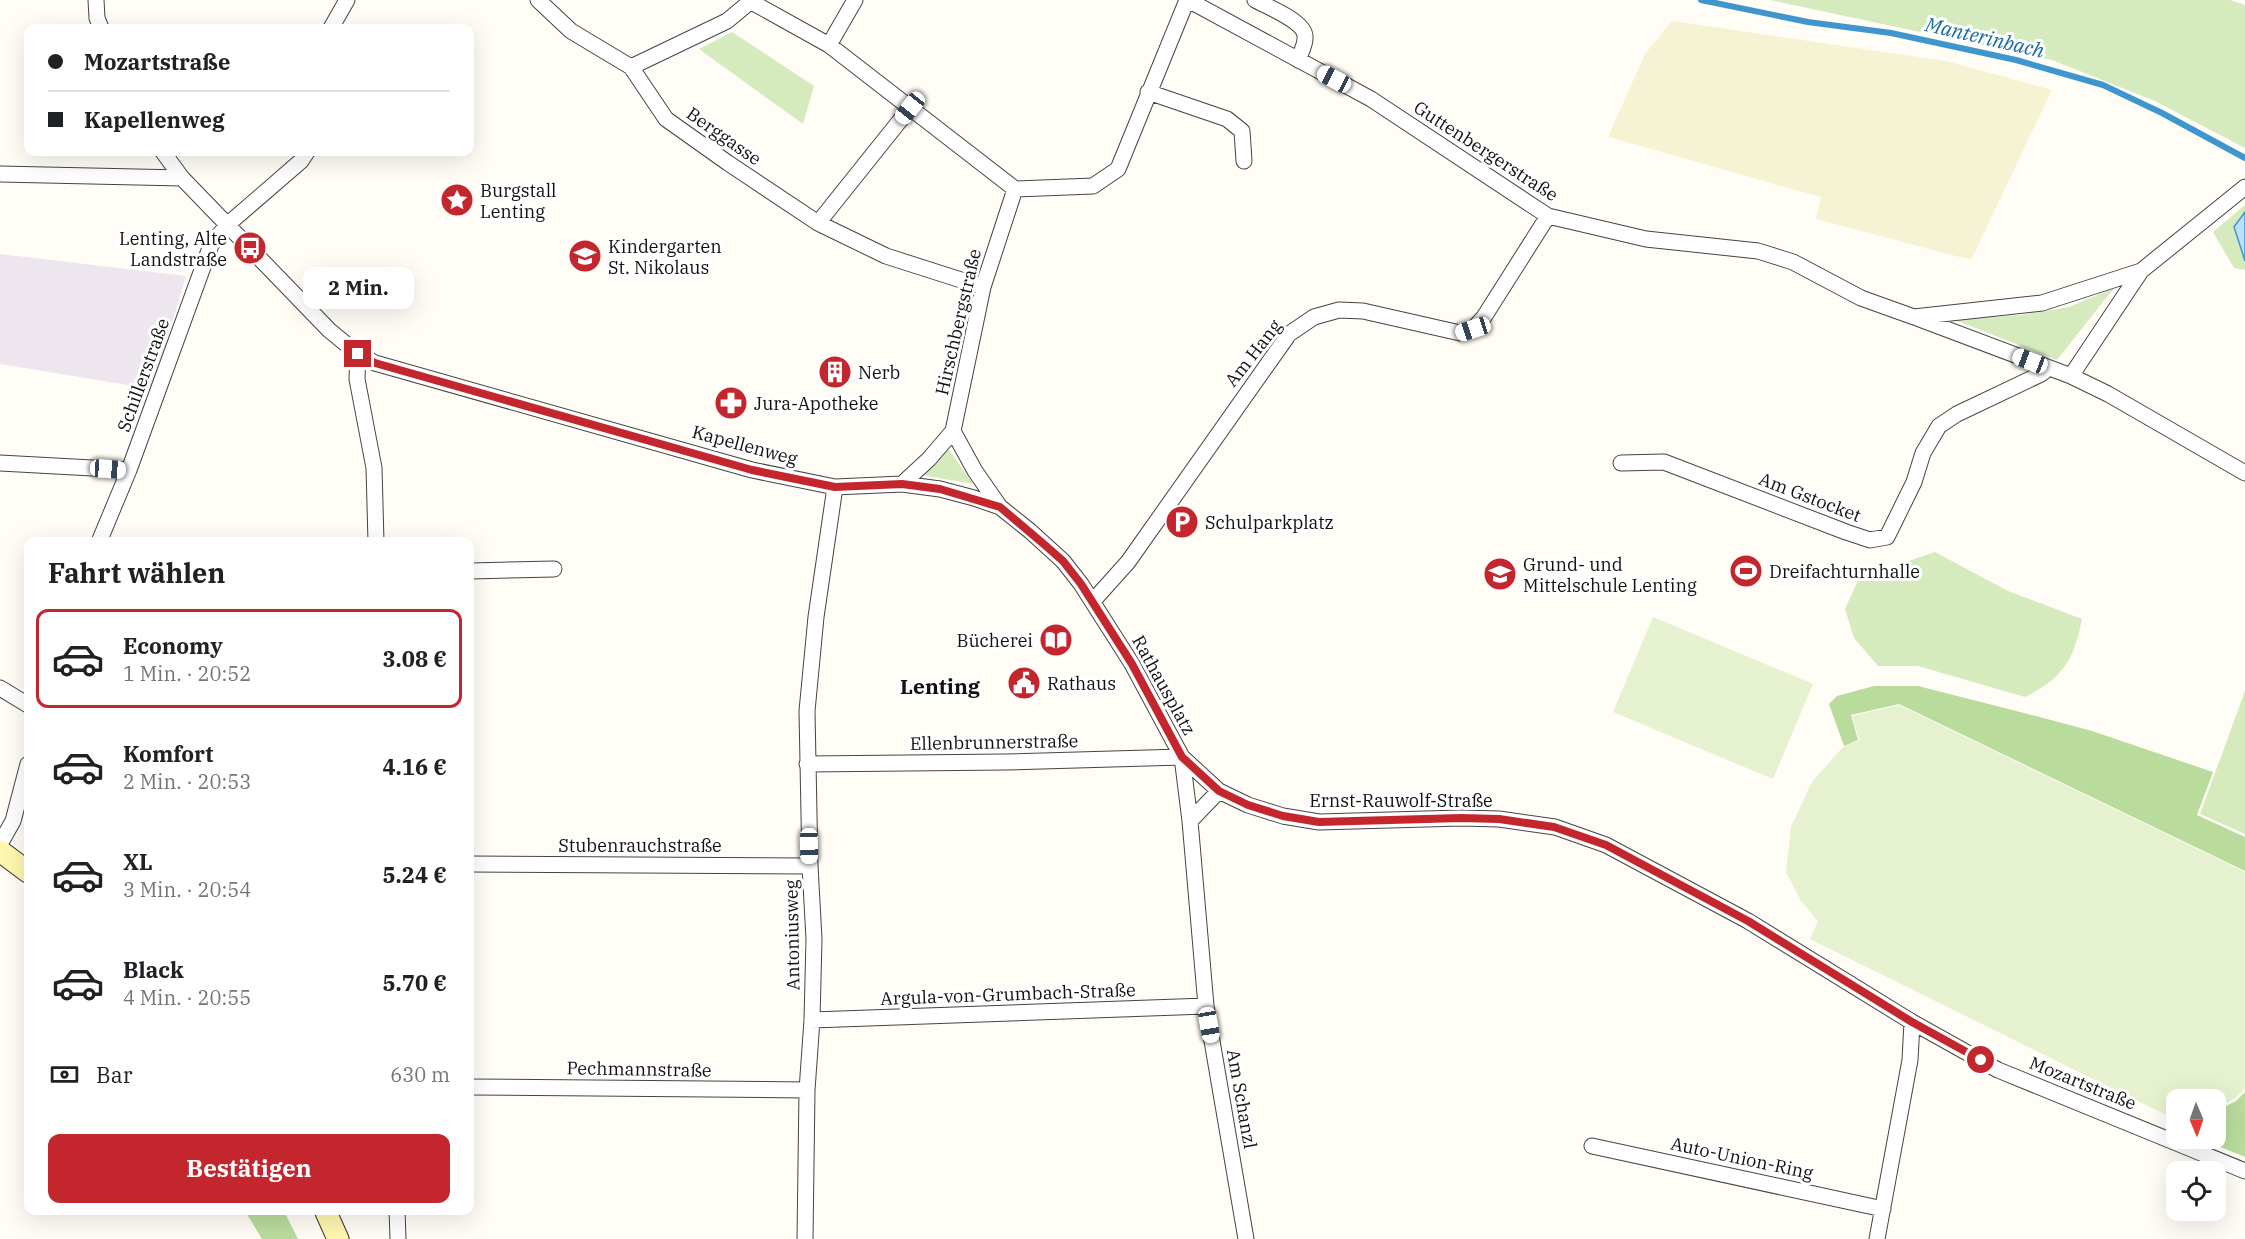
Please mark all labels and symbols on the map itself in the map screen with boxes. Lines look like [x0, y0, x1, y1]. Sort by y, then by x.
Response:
water label: Manterinbach [1922, 10, 2047, 64]
car [1314, 63, 1354, 95]
car [892, 88, 928, 128]
street label: Guttenbergerstraße [1409, 96, 1563, 206]
street label: Berggasse [682, 102, 766, 170]
place label: Burgstall Lenting [480, 179, 556, 223]
place icon: Burgstall Lenting [439, 182, 475, 218]
place label: Lenting, Alte Landstraße [119, 227, 227, 271]
bus stop icon: Lenting, Alte Landstraße [232, 230, 268, 266]
place label: Kindergarten St. Nikolaus [608, 235, 722, 279]
school or university icon: Kindergarten St. Nikolaus [567, 238, 603, 274]
street label: Hirschbergstraße [930, 247, 986, 397]
callout: 2 Min. [302, 267, 413, 309]
street label: Schillerstraße [112, 315, 174, 435]
street label: Am Hang [1220, 315, 1286, 391]
car [1453, 315, 1493, 343]
route end [344, 340, 371, 367]
car [2010, 346, 2050, 376]
building icon: Nerb [817, 354, 853, 390]
place label: Nerb [858, 361, 900, 384]
pharmacy icon: Jura-Apotheke [713, 385, 749, 421]
place label: Jura-Apotheke [754, 392, 878, 415]
street label: Kapellenweg [690, 420, 800, 470]
car [89, 459, 127, 479]
street label: Am Gstocket [1756, 467, 1864, 527]
parking icon: Schulparkplatz [1164, 504, 1200, 540]
place label: Schulparkplatz [1205, 511, 1334, 534]
place label: Grund- und Mittelschule Lenting [1523, 553, 1697, 597]
sports icon: Dreifachturnhalle [1728, 553, 1764, 589]
school or university icon: Grund- und Mittelschule Lenting [1482, 556, 1518, 592]
place label: Dreifachturnhalle [1769, 560, 1920, 583]
library icon: Bücherei [1038, 622, 1074, 658]
place label: Bücherei [957, 629, 1033, 652]
street label: Rathausplatz [1127, 631, 1201, 739]
public building icon: Rathaus [1006, 665, 1042, 701]
district label: Lenting [900, 672, 981, 700]
place label: Rathaus [1047, 672, 1116, 695]
street label: Ellenbrunnerstraße [910, 729, 1078, 755]
street label: Ernst-Rauwolf-Straße [1309, 789, 1493, 812]
car [800, 828, 818, 864]
street label: Stubenrauchstraße [558, 834, 722, 857]
street label: Antoniusweg [780, 879, 804, 991]
street label: Argula-von-Grumbach-Straße [880, 978, 1136, 1010]
car [1197, 1006, 1221, 1044]
route start [1967, 1046, 1994, 1073]
street label: Am Schanzl [1222, 1047, 1262, 1151]
street label: Mozartstraße [2026, 1051, 2140, 1115]
street label: Pechmannstraße [566, 1056, 712, 1082]
north arrow [2166, 1089, 2226, 1149]
street label: Auto-Union-Ring [1669, 1132, 1816, 1184]

